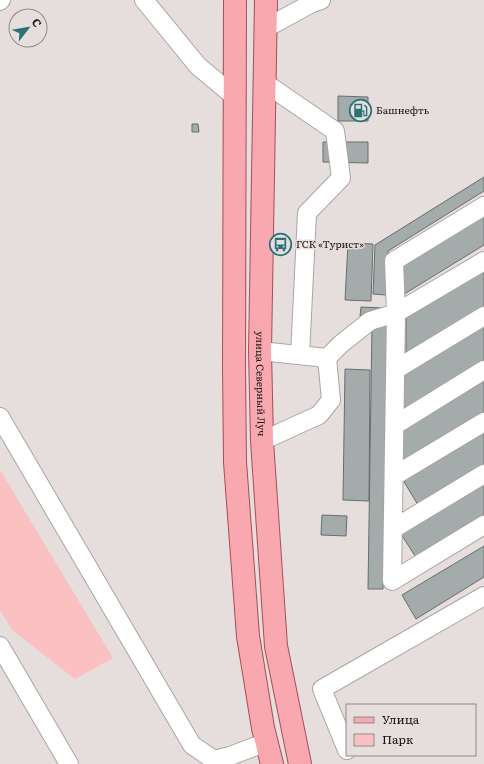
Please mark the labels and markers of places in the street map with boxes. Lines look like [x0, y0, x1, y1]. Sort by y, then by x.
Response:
fuel station icon: Башнефть [348, 97, 374, 123]
place label: Башнефть [376, 102, 430, 117]
bus stop icon: ГСК «Турист» [267, 231, 293, 257]
place label: ГСК «Турист» [296, 236, 364, 251]

